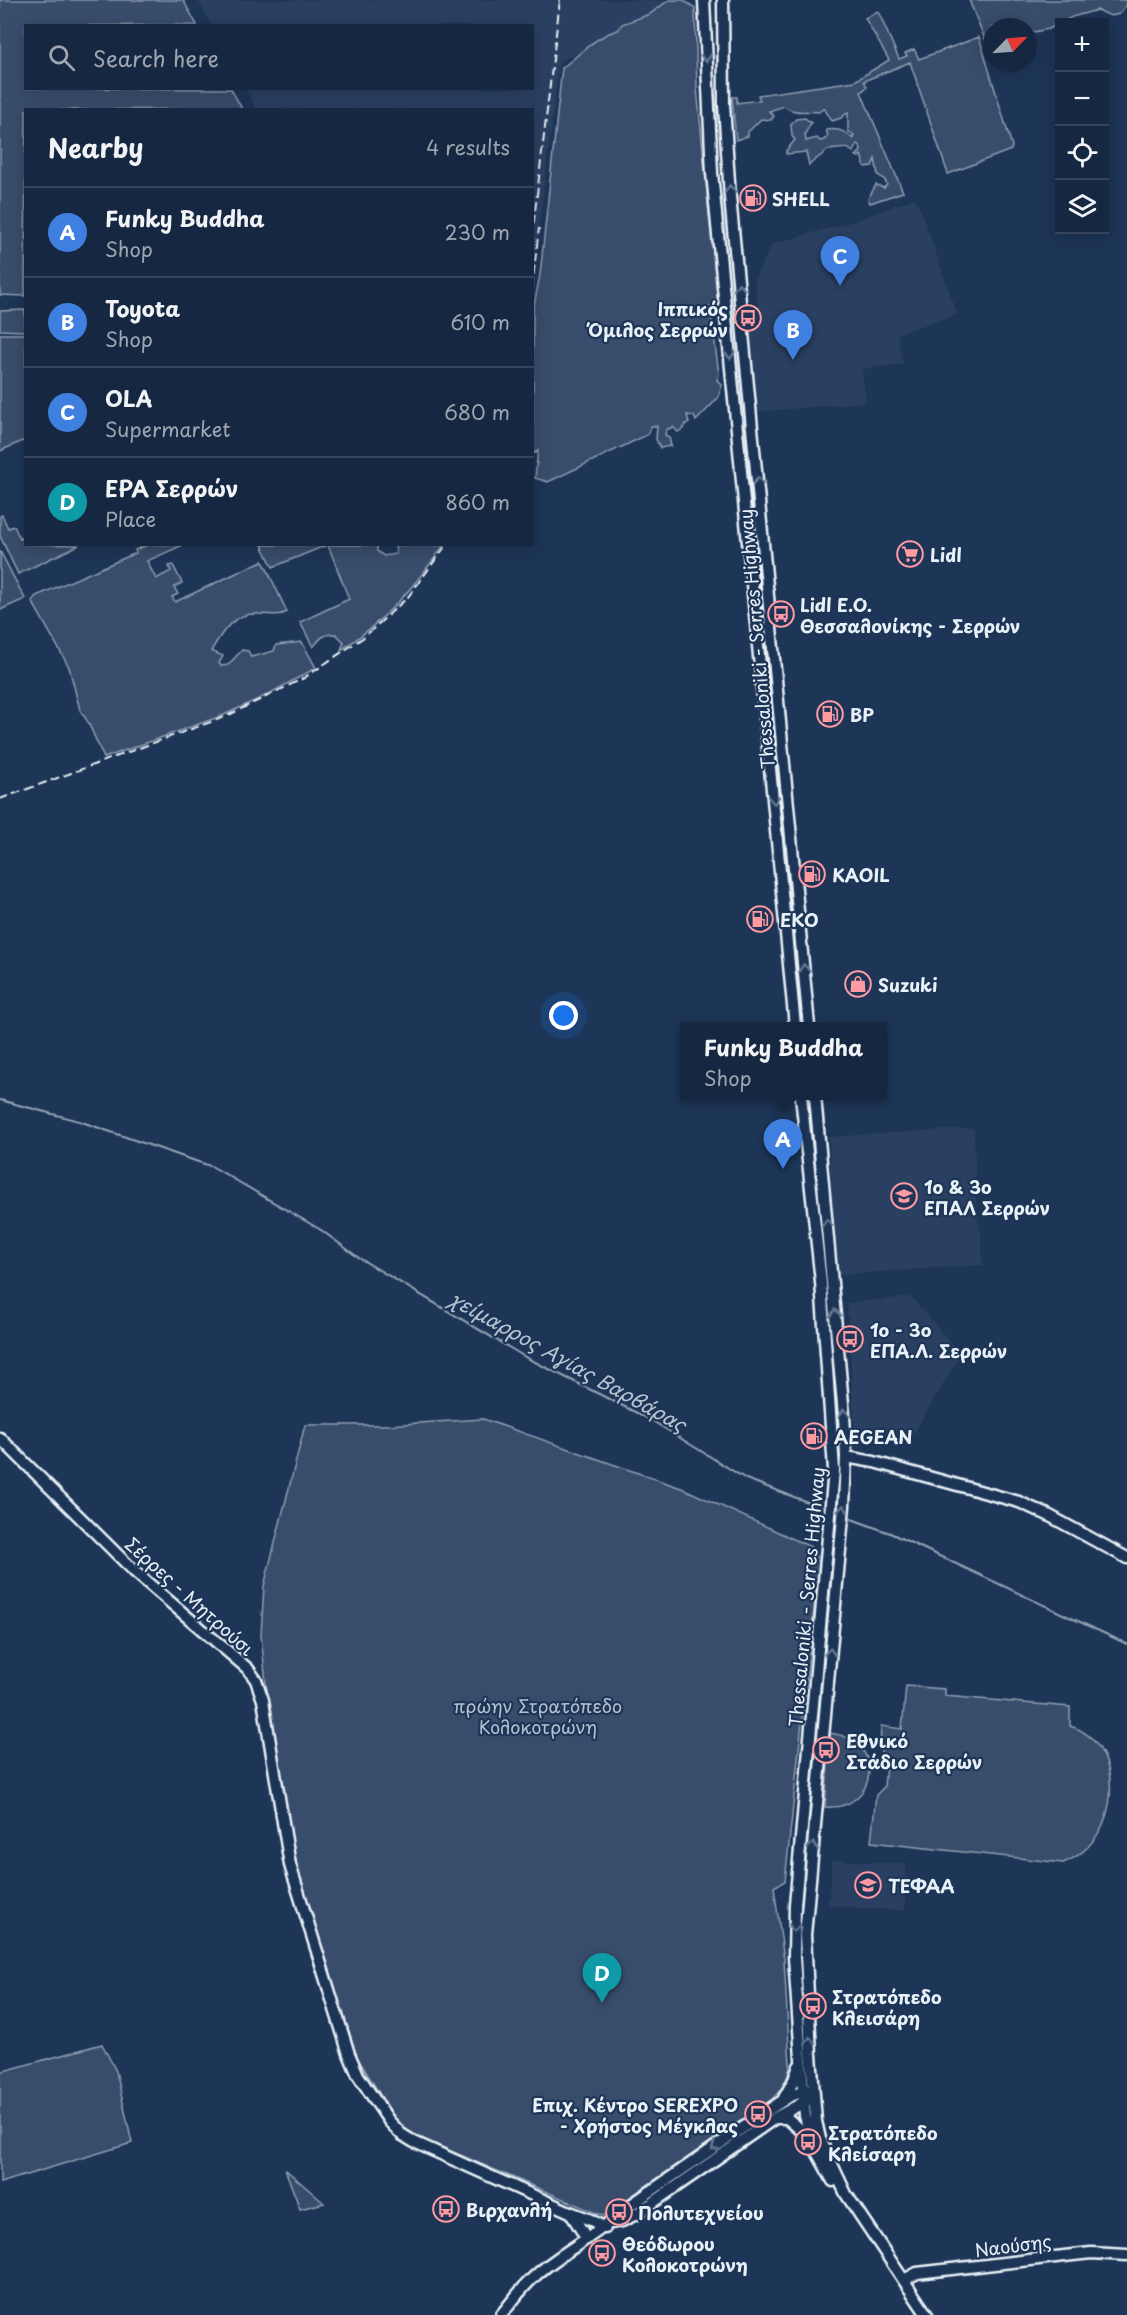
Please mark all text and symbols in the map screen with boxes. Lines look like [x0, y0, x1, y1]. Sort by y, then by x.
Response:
north arrow [983, 18, 1037, 72]
map controls [1055, 18, 1109, 234]
button: + [1055, 18, 1109, 72]
search box [24, 24, 534, 90]
icon: search [45, 41, 78, 74]
text: Search here [93, 41, 219, 74]
one-way arrow [699, 54, 712, 63]
button: − [1055, 72, 1109, 126]
button: locate [1055, 126, 1109, 180]
text: Nearby [48, 128, 143, 167]
text: 4 results [426, 132, 510, 162]
button: layers [1055, 180, 1109, 234]
fuel station icon: SHELL [738, 183, 768, 213]
one-way arrow [724, 185, 737, 194]
place label: SHELL [772, 185, 830, 212]
text: Funky Buddha [105, 201, 265, 234]
text: A [60, 217, 75, 247]
text: 230 m [445, 217, 510, 247]
text: Shop [105, 234, 153, 264]
pin: C [820, 236, 860, 286]
one-way arrow [732, 283, 745, 292]
text: Toyota [105, 291, 180, 324]
place label: Ιππικός Όμιλος Σερρών [586, 295, 728, 343]
bus stop icon: Ιππικός Όμιλος Σερρών [733, 303, 763, 333]
text: B [61, 307, 74, 337]
text: 610 m [450, 307, 510, 337]
pin: B [774, 310, 812, 360]
text: Shop [105, 324, 153, 354]
one-way arrow [723, 350, 736, 360]
text: OLA [105, 381, 152, 414]
text: C [60, 397, 75, 427]
text: 680 m [444, 397, 510, 427]
text: Supermarket [105, 414, 231, 444]
text: ΕΡΑ Σερρών [105, 471, 238, 504]
one-way arrow [752, 477, 765, 486]
text: D [60, 487, 75, 517]
text: 860 m [445, 487, 510, 517]
text: Place [105, 504, 156, 534]
street label: Thessaloniki - Serres Highway [731, 508, 781, 770]
supermarket icon: Lidl [895, 539, 925, 569]
place label: Lidl [930, 541, 962, 568]
place label: Lidl Ε.Ο. Θεσσαλονίκης - Σερρών [800, 591, 1020, 639]
bus stop icon: Lidl Ε.Ο. Θεσσαλονίκης - Σερρών [766, 599, 796, 629]
fuel station icon: BP [815, 699, 845, 729]
place label: BP [850, 701, 874, 728]
one-way arrow [767, 795, 780, 804]
fuel station icon: KAOIL [797, 859, 827, 889]
place label: KAOIL [832, 861, 890, 888]
fuel station icon: EKO [745, 904, 775, 934]
place label: EKO [780, 906, 818, 933]
one-way arrow [798, 964, 811, 973]
shop icon: Suzuki [843, 969, 873, 999]
place label: Suzuki [878, 971, 938, 998]
your location [549, 1001, 578, 1030]
popup [680, 1022, 887, 1100]
text: Funky Buddha [704, 1030, 863, 1063]
text: Shop [704, 1063, 752, 1093]
pin: A [764, 1120, 802, 1169]
place label: 1ο & 3ο ΕΠΑΛ Σερρών [924, 1173, 1050, 1221]
school or university icon: 1ο & 3ο ΕΠΑΛ Σερρών [889, 1181, 919, 1211]
one-way arrow [820, 1218, 833, 1227]
water label: χείμαρρος Αγίας Βαρβάρας [443, 1283, 693, 1440]
one-way arrow [829, 1309, 842, 1318]
place label: 1ο - 3ο ΕΠΑ.Λ. Σερρών [870, 1316, 1007, 1364]
bus stop icon: 1ο - 3ο ΕΠΑ.Λ. Σερρών [835, 1324, 865, 1354]
one-way arrow [838, 1409, 851, 1418]
fuel station icon: AEGEAN [799, 1421, 829, 1451]
place label: AEGEAN [834, 1423, 913, 1450]
street label: Thessaloniki - Serres Highway [781, 1466, 831, 1728]
one-way arrow [836, 1505, 849, 1514]
street label: Σέρρες - Μητρούσι [119, 1531, 261, 1662]
one-way arrow [823, 1647, 836, 1656]
park label: πρώην Στρατόπεδο Κολοκοτρώνη [454, 1692, 622, 1740]
place label: Εθνικό Στάδιο Σερρών [846, 1727, 982, 1775]
bus stop icon: Εθνικό Στάδιο Σερρών [811, 1735, 841, 1765]
one-way arrow [806, 1842, 819, 1851]
school or university icon: ΤΕΦΑΑ [853, 1870, 883, 1900]
place label: ΤΕΦΑΑ [888, 1872, 955, 1899]
one-way arrow [787, 1924, 800, 1933]
pin: D [582, 1954, 622, 2003]
place label: Στρατόπεδο Κλεισάρη [832, 1983, 942, 2031]
bus stop icon: Στρατόπεδο Κλεισάρη [798, 1991, 828, 2021]
one-way arrow [804, 2036, 817, 2045]
place label: Επιχ. Κέντρο SEREXPO - Χρήστος Μέγκλας [532, 2091, 738, 2139]
bus stop icon: Επιχ. Κέντρο SEREXPO - Χρήστος Μέγκλας [743, 2099, 773, 2129]
place label: Στρατόπεδο Κλείσαρη [828, 2119, 938, 2167]
bus stop icon: Στρατόπεδο Κλείσαρη [793, 2127, 823, 2157]
one-way arrow [711, 2140, 722, 2151]
bus stop icon: Βιρχανλή [431, 2194, 461, 2224]
place label: Βιρχανλή [466, 2196, 552, 2223]
bus stop icon: Πολυτεχνείου [604, 2197, 634, 2227]
place label: Πολυτεχνείου [638, 2199, 764, 2226]
street label: Ναούσης [973, 2227, 1053, 2263]
place label: Θεόδωρου Κολοκοτρώνη [622, 2230, 748, 2278]
bus stop icon: Θεόδωρου Κολοκοτρώνη [587, 2238, 617, 2268]

